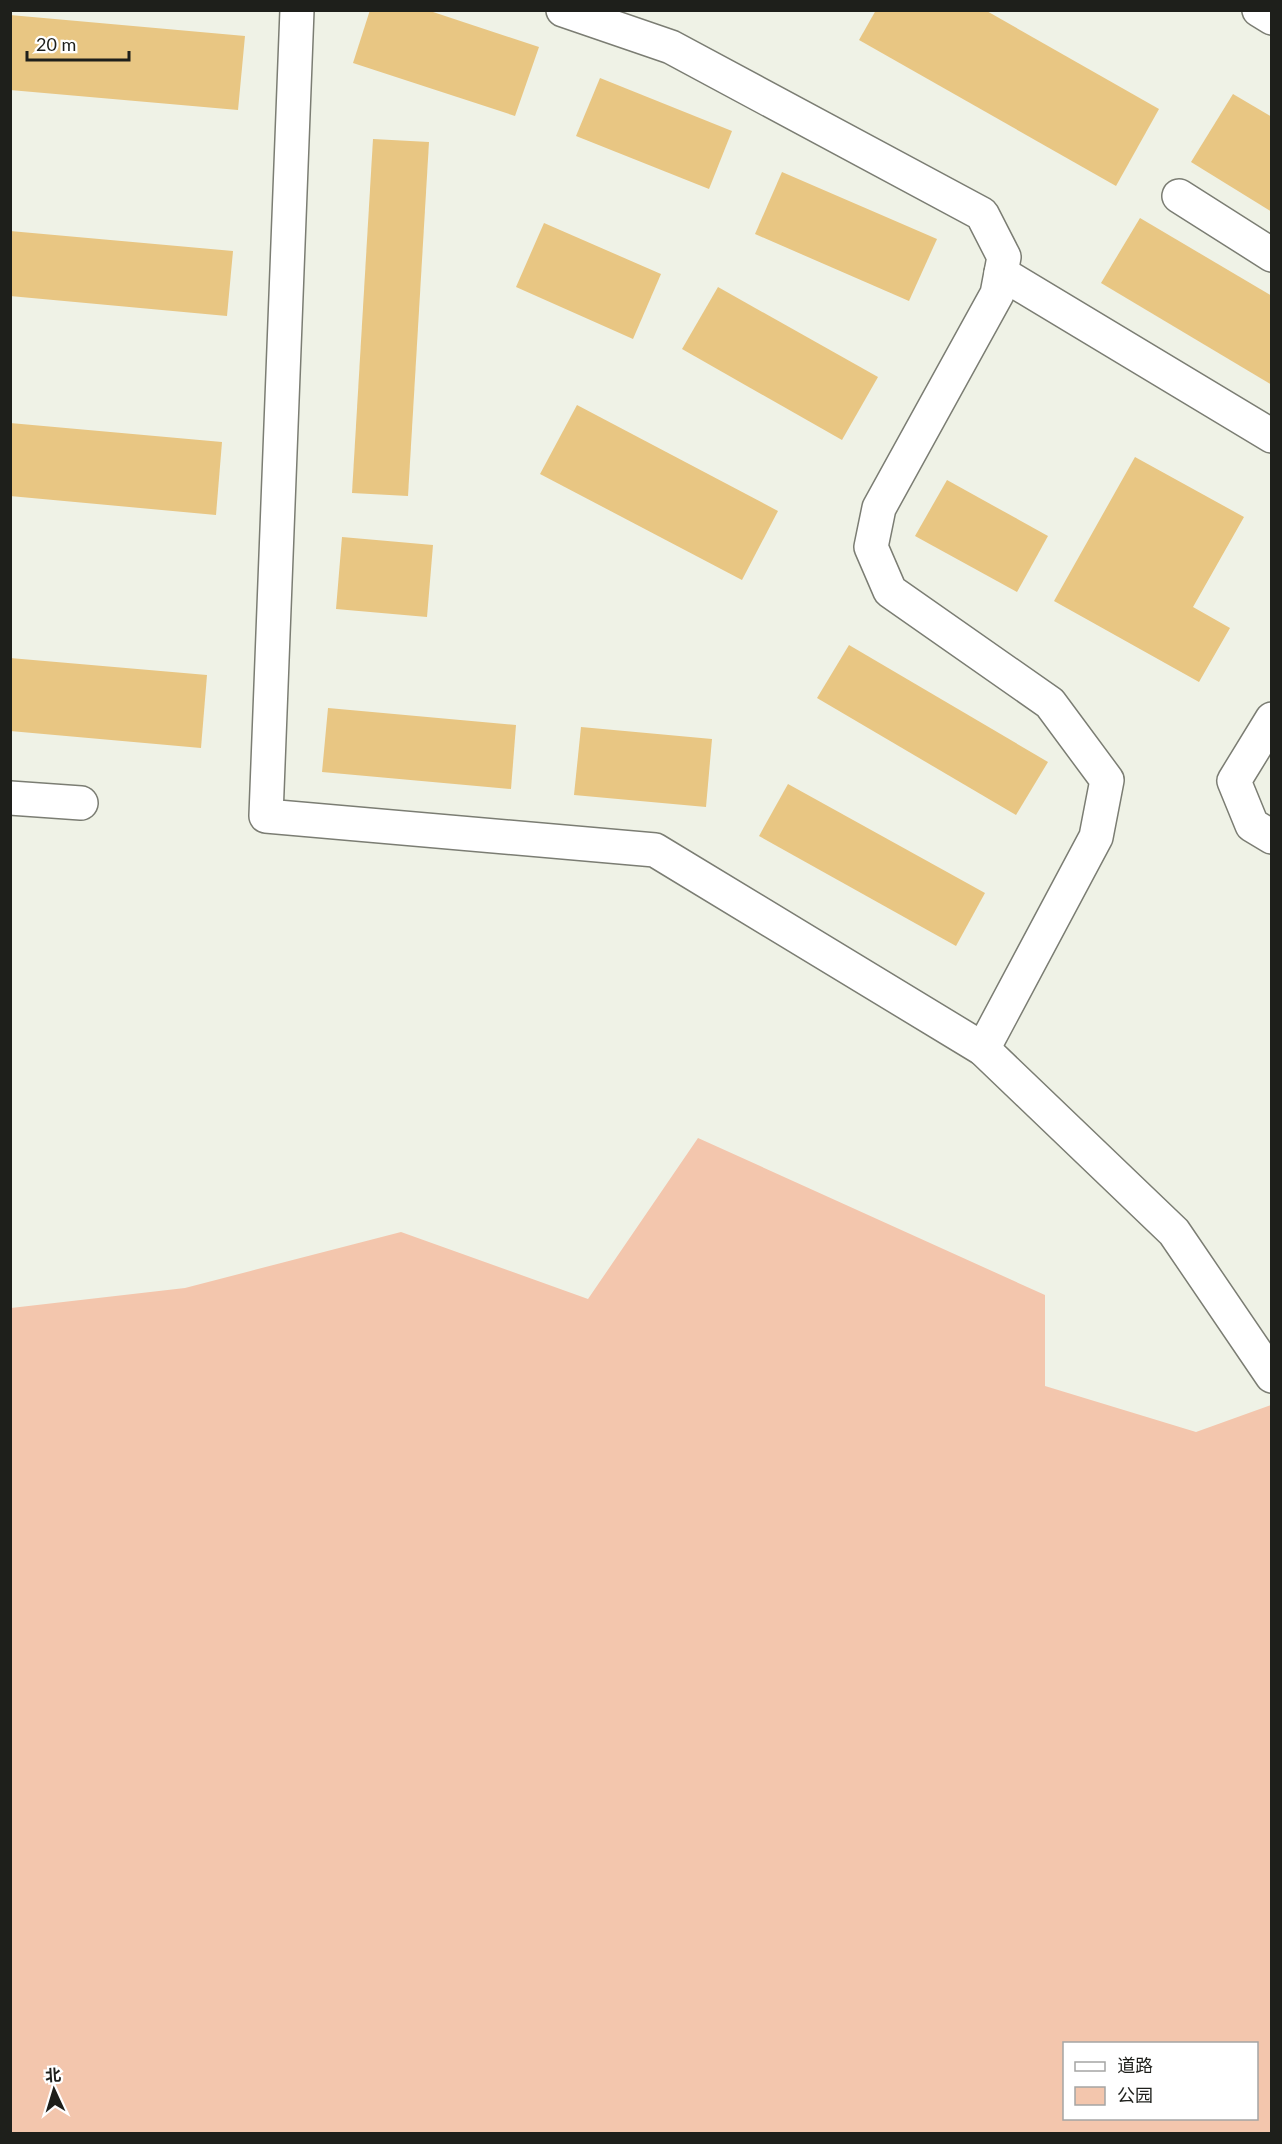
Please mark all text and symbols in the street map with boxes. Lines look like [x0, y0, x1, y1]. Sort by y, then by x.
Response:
scale bar [27, 24, 129, 62]
text: 20 m [36, 33, 76, 55]
legend [1063, 2042, 1258, 2120]
text: 道路 [1117, 2054, 1153, 2076]
north arrow [24, 2060, 84, 2120]
text: 北 [44, 2065, 62, 2085]
text: 公园 [1117, 2084, 1153, 2106]

